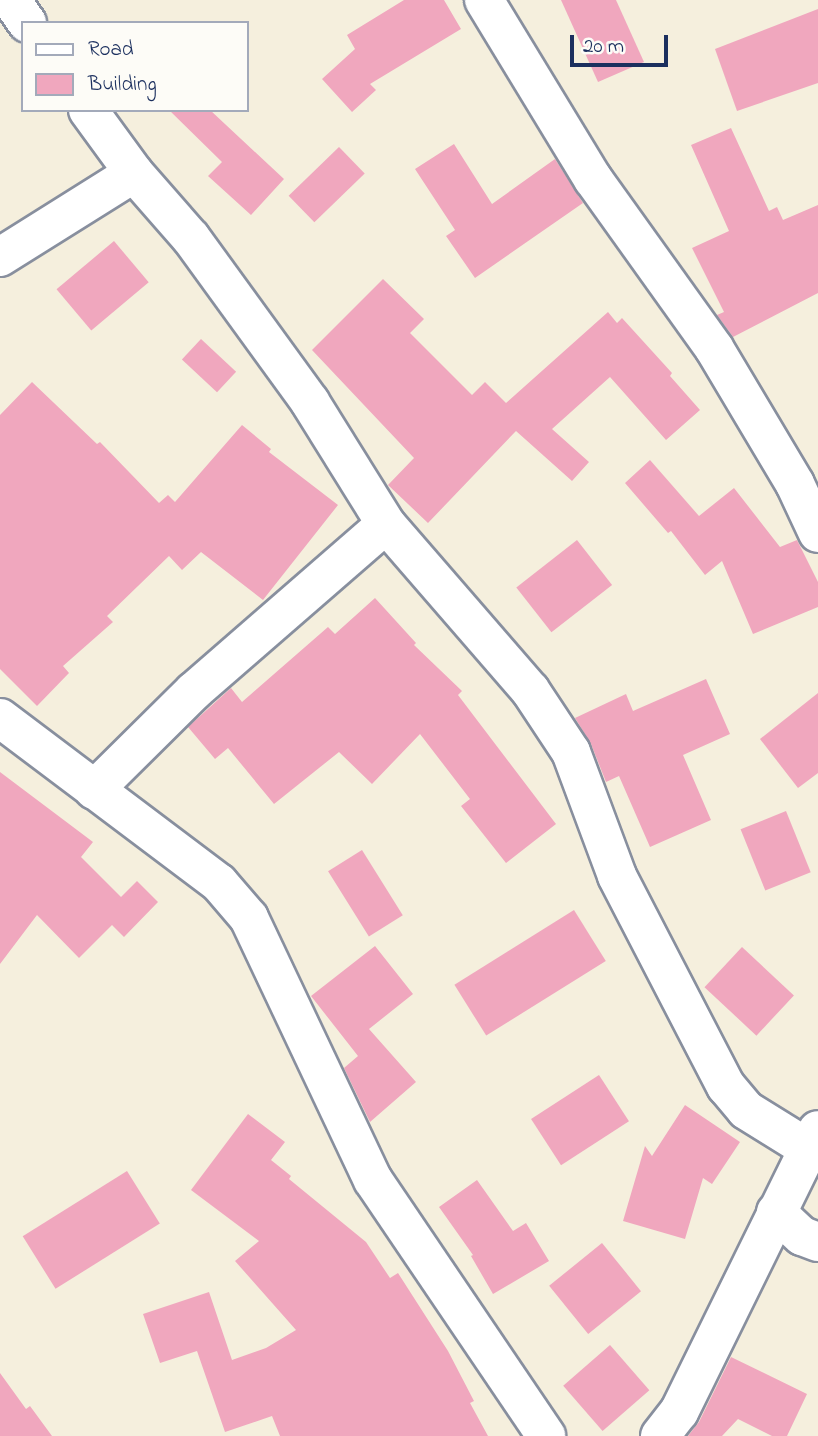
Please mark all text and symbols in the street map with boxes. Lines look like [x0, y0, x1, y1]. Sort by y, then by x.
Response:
legend [21, 21, 248, 112]
scale bar [573, 21, 671, 65]
text: 20 m [583, 32, 624, 62]
text: Road [88, 35, 134, 65]
text: Building [88, 70, 157, 100]

